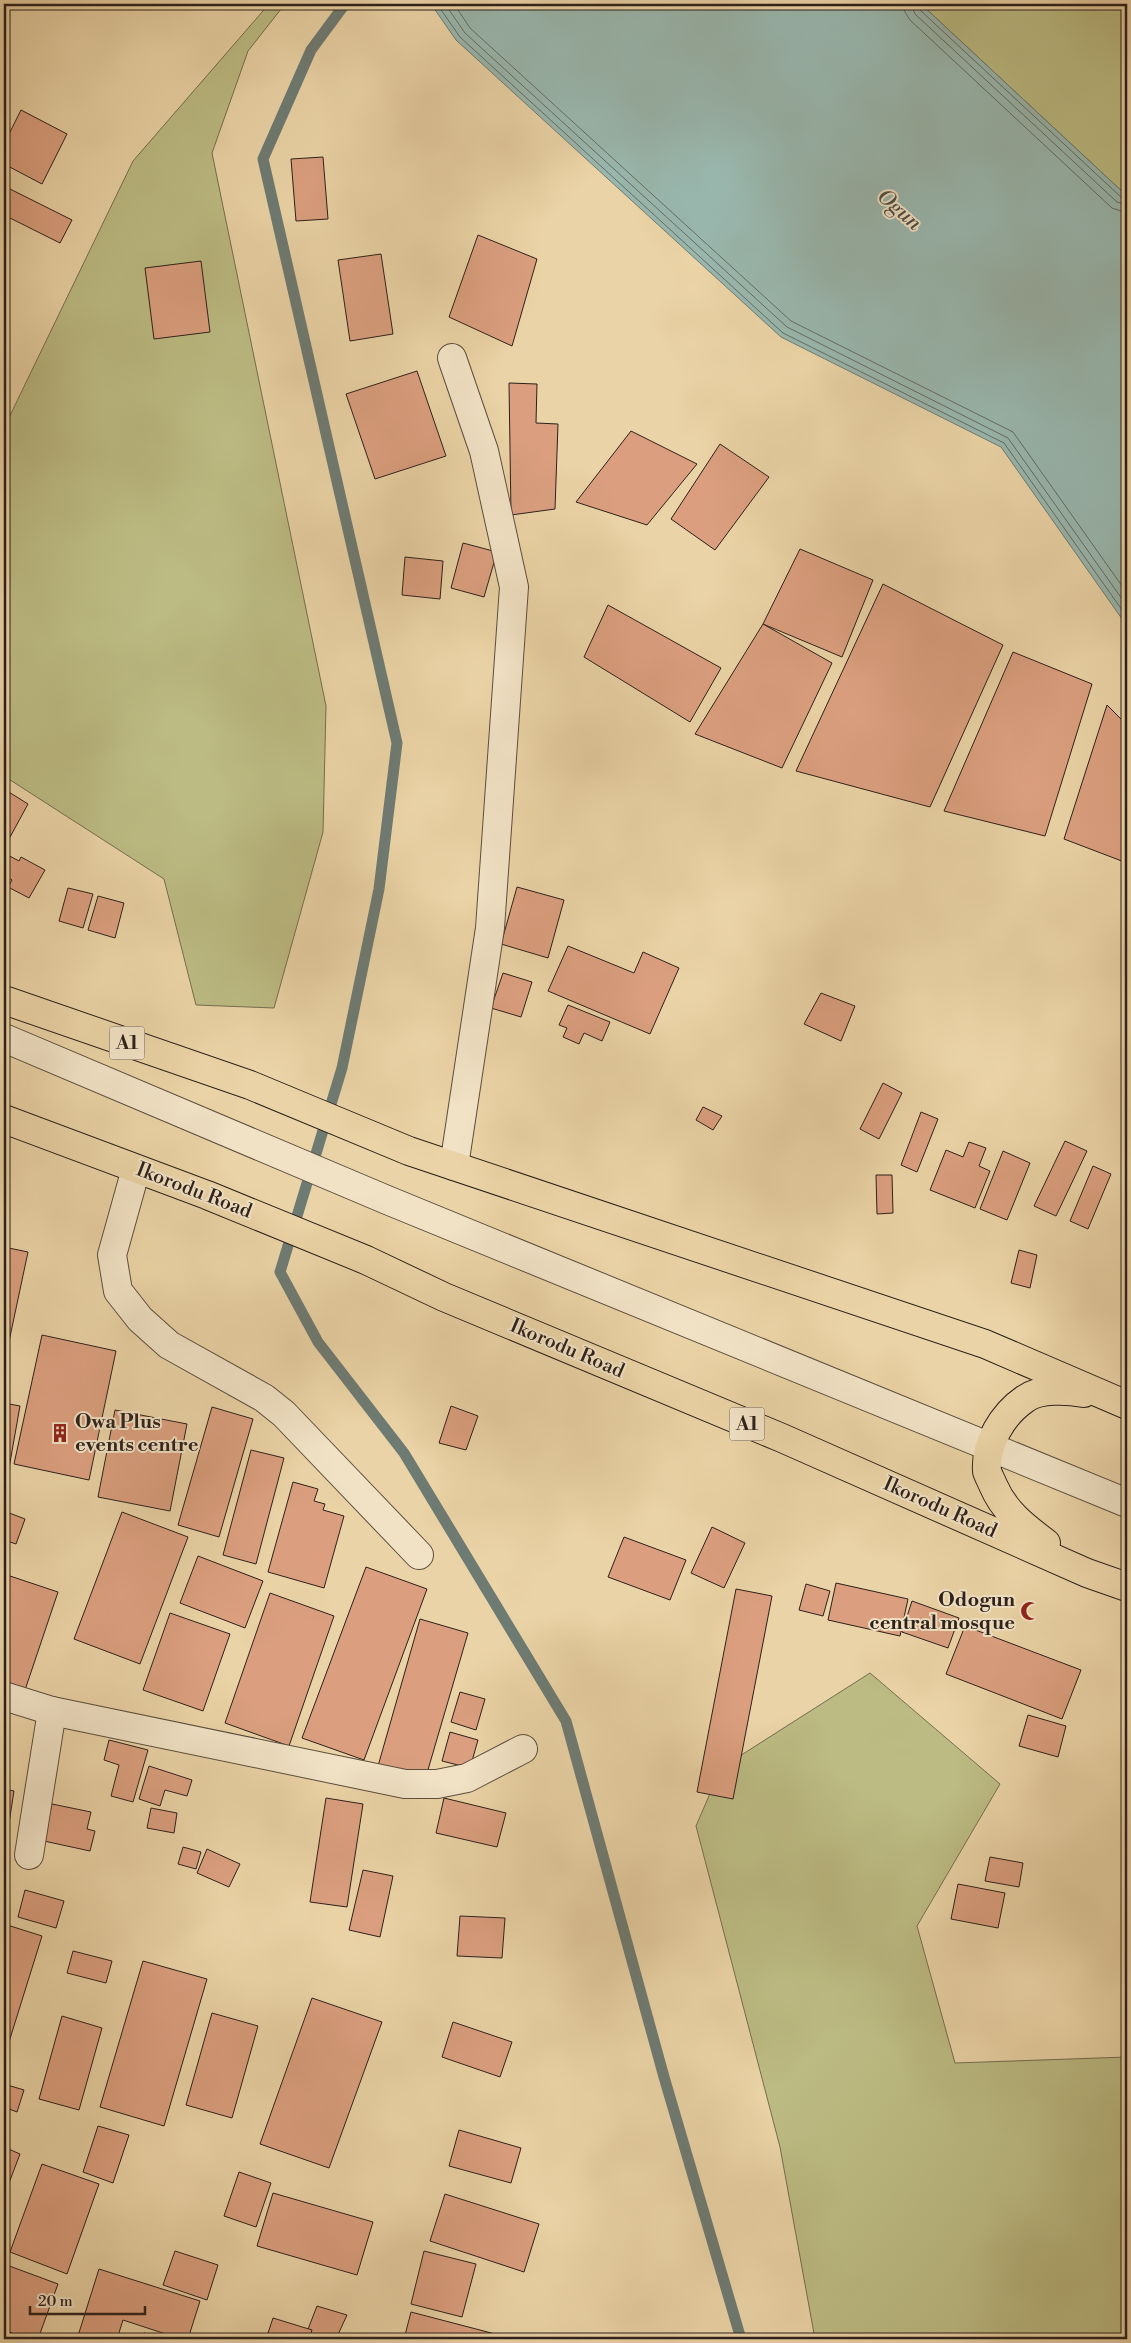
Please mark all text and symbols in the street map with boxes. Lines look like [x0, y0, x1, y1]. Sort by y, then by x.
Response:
water label: Ogun [871, 184, 927, 237]
road number: A1 [110, 1026, 144, 1060]
street label: Ikorodu Road [133, 1157, 256, 1225]
street label: Ikorodu Road [506, 1314, 629, 1385]
road number: A1 [730, 1408, 764, 1440]
place label: Owa Plus events centre [75, 1410, 199, 1458]
building icon: Owa Plus events centre [49, 1422, 71, 1444]
street label: Ikorodu Road [879, 1472, 1001, 1544]
place label: Odogun central mosque [869, 1588, 1016, 1636]
mosque icon: Odogun central mosque [1019, 1600, 1041, 1622]
scale bar [30, 2283, 145, 2315]
text: 20 m [38, 2292, 73, 2311]

